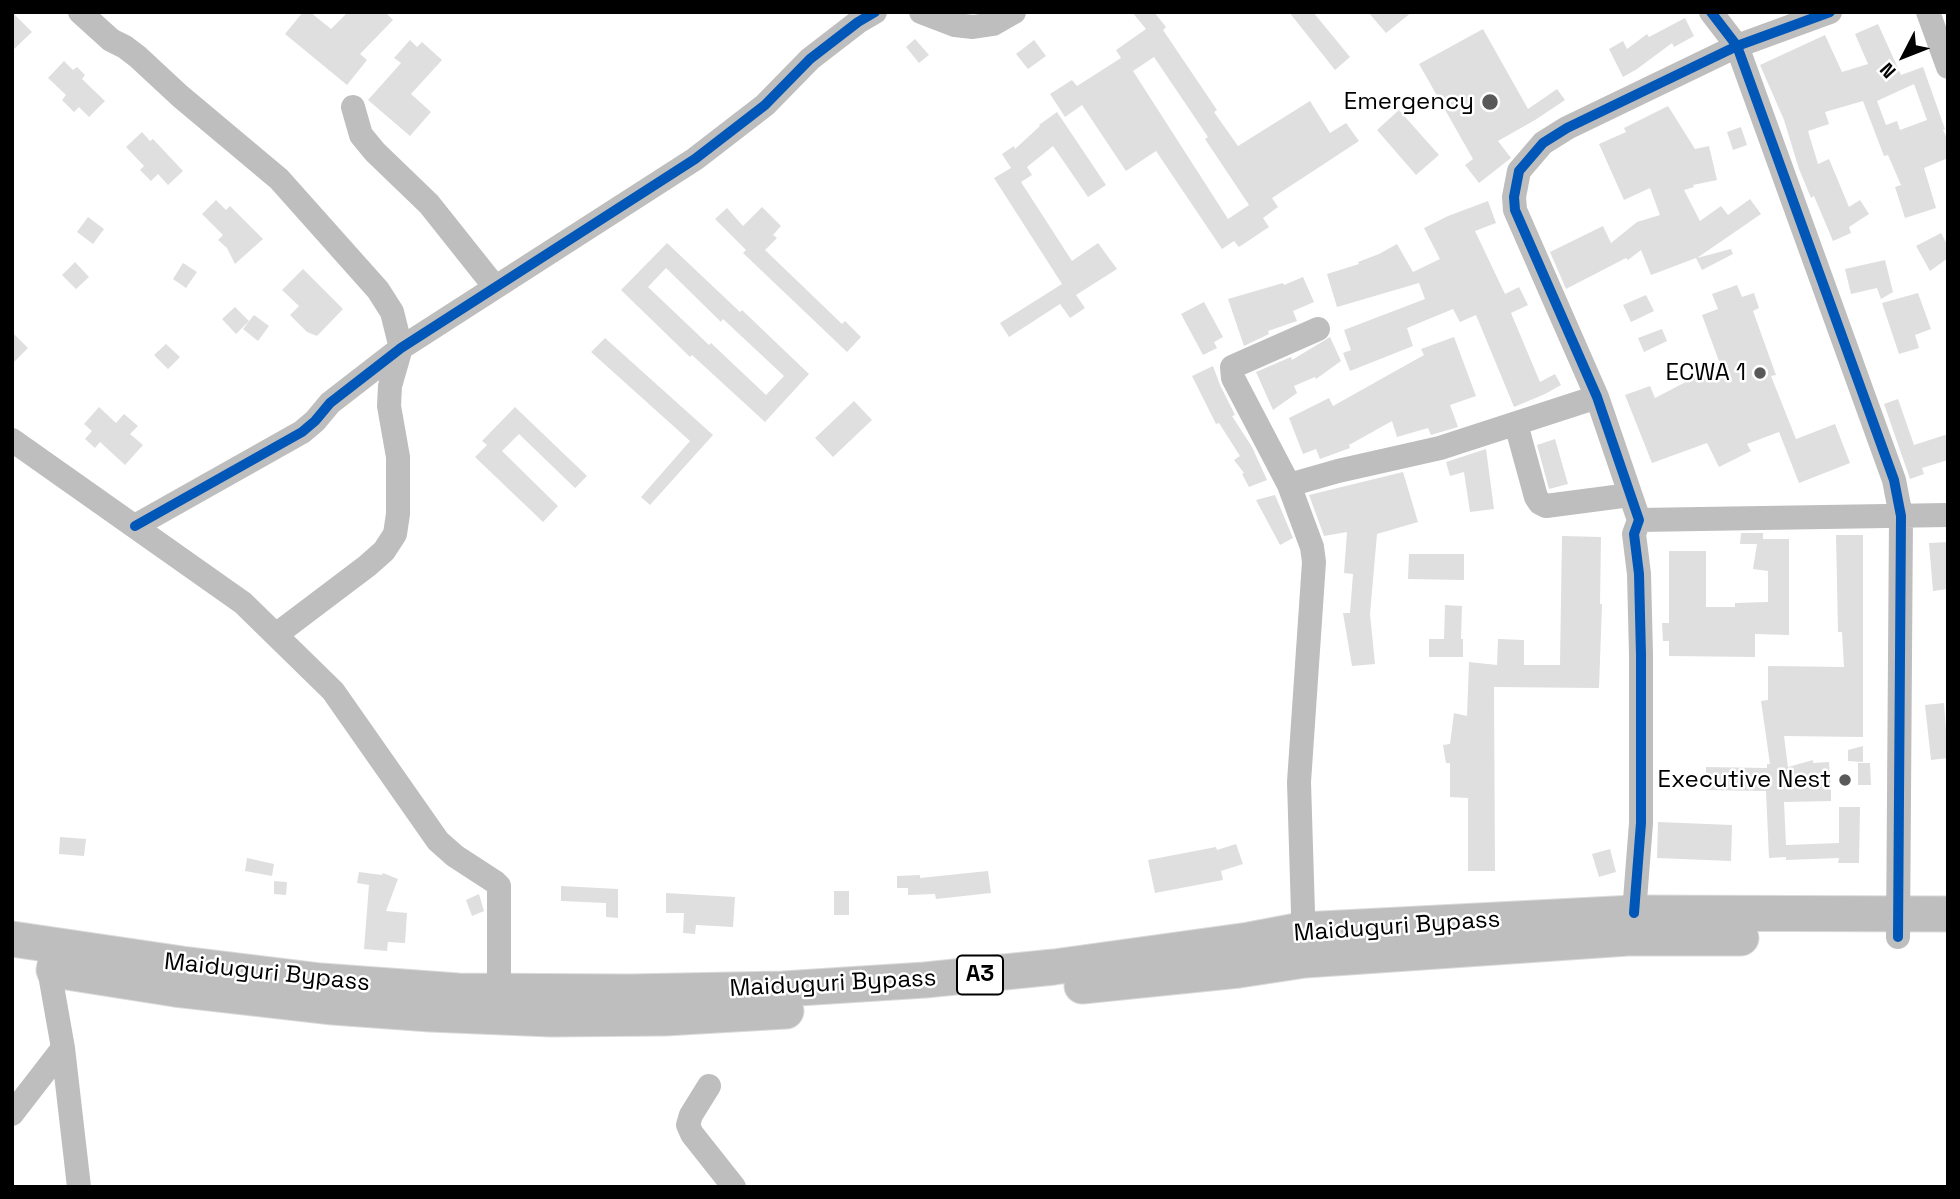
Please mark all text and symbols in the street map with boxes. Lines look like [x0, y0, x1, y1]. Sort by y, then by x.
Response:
north arrow [1869, 21, 1939, 91]
text: N [1874, 57, 1902, 83]
place label: Emergency [1344, 88, 1474, 116]
marker: Emergency [1480, 92, 1500, 112]
place label: ECWA 1 [1665, 359, 1746, 387]
marker: ECWA 1 [1752, 365, 1768, 381]
place label: Executive Nest [1657, 766, 1831, 794]
marker: Executive Nest [1837, 772, 1853, 788]
street label: Maiduguri Bypass [1293, 905, 1501, 949]
street label: Maiduguri Bypass [163, 948, 371, 998]
road number: A3 [957, 956, 1003, 994]
street label: Maiduguri Bypass [729, 964, 937, 1004]

